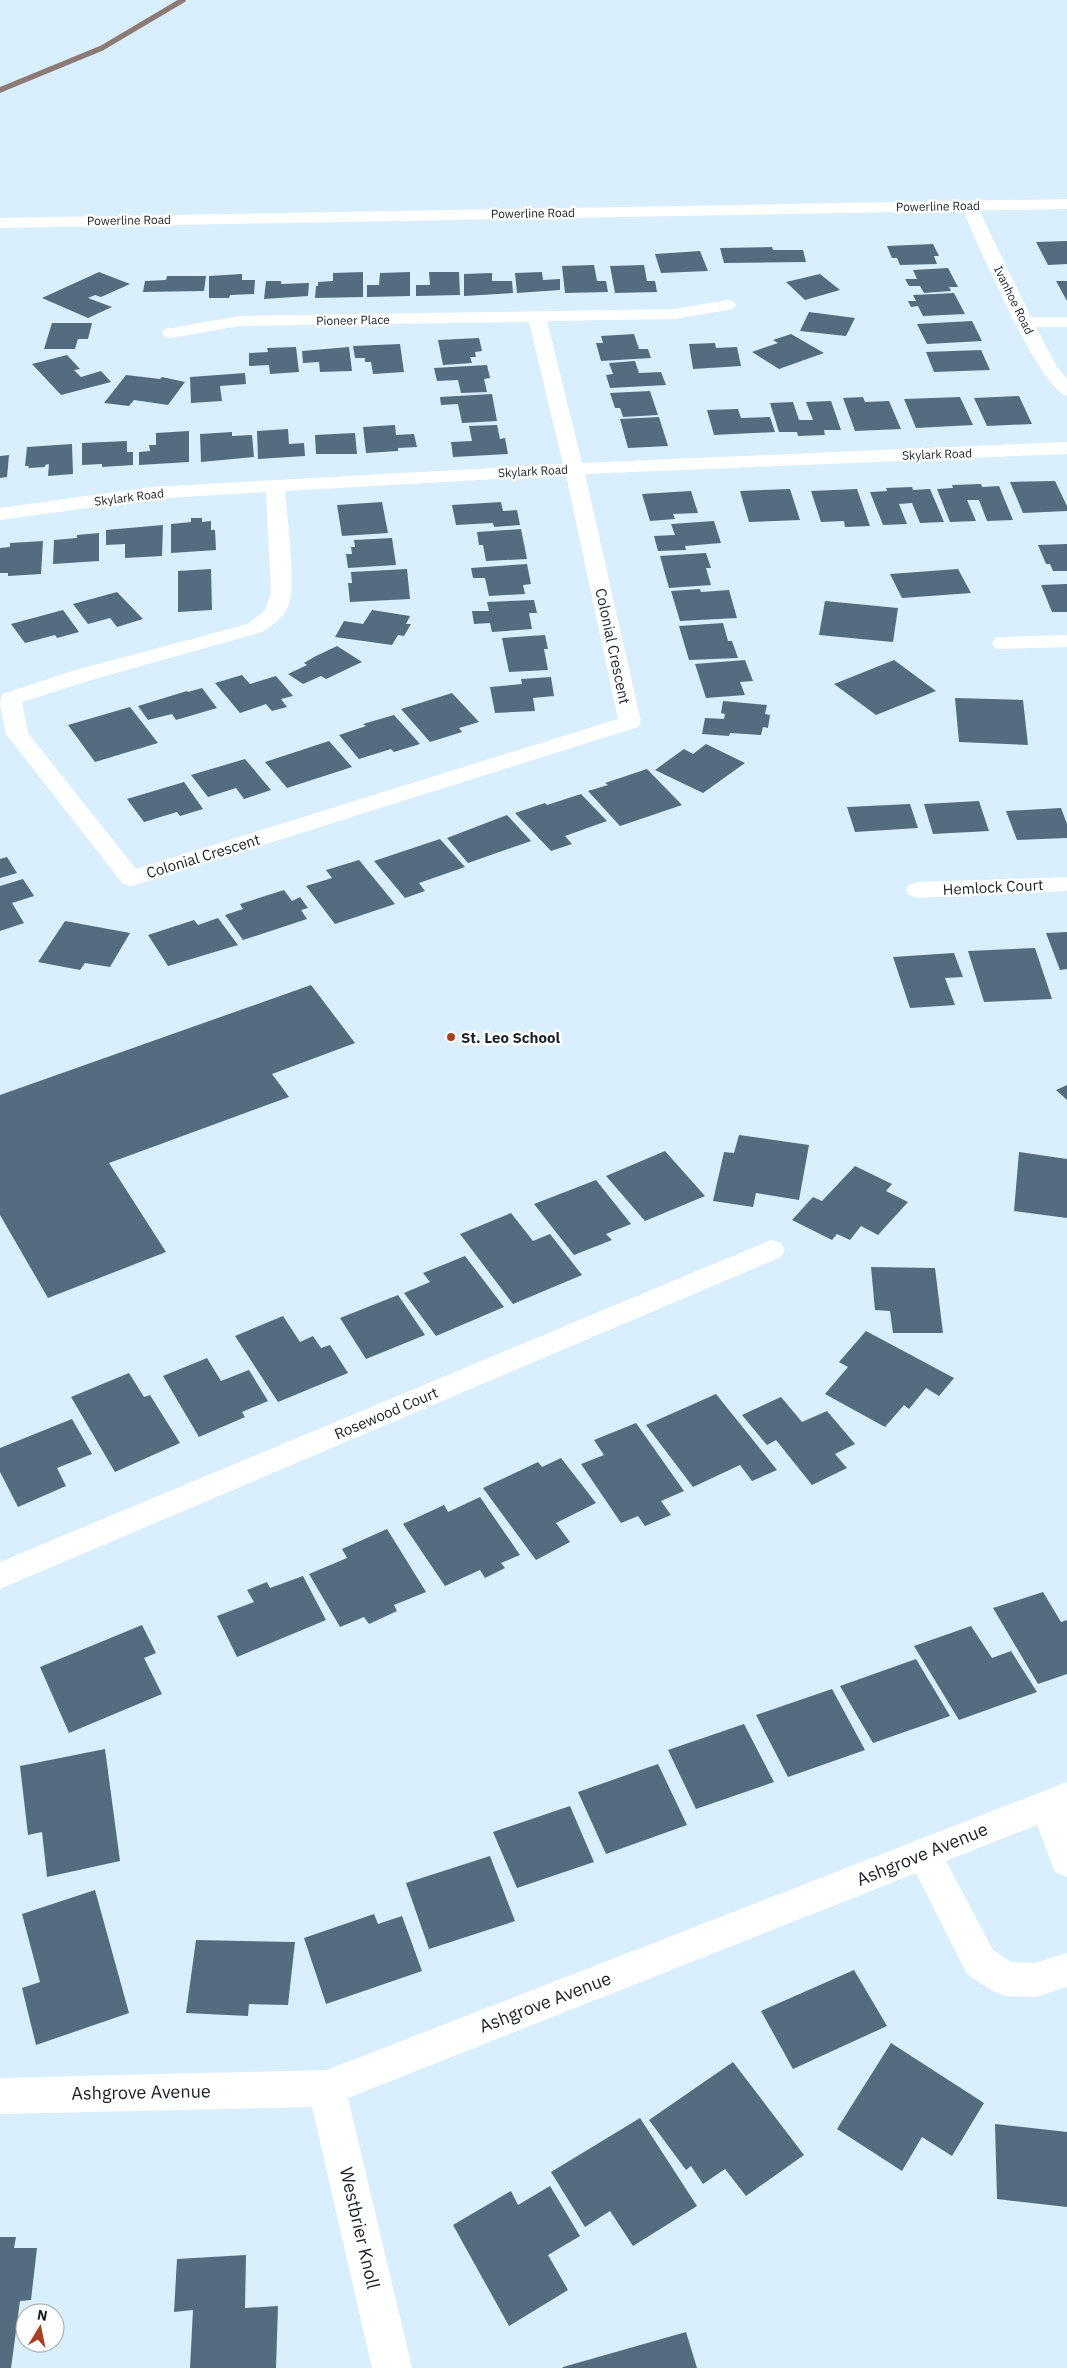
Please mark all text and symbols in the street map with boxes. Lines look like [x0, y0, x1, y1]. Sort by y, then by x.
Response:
street label: Powerline Road [896, 198, 980, 214]
street label: Powerline Road [491, 205, 575, 221]
street label: Powerline Road [87, 212, 171, 228]
street label: Ivanhoe Road [991, 263, 1037, 337]
street label: Pioneer Place [316, 312, 390, 328]
street label: Skylark Road [902, 445, 972, 463]
street label: Skylark Road [498, 462, 568, 480]
street label: Skylark Road [93, 485, 165, 509]
street label: Colonial Crescent [591, 586, 635, 706]
street label: Colonial Crescent [144, 830, 262, 882]
street label: Hemlock Court [942, 875, 1044, 899]
place label: St. Leo School [461, 1028, 560, 1047]
marker: St. Leo School [445, 1031, 457, 1043]
street label: Rosewood Court [331, 1383, 441, 1443]
street label: Ashgrove Avenue [853, 1817, 991, 1891]
street label: Ashgrove Avenue [476, 1966, 614, 2038]
street label: Ashgrove Avenue [71, 2079, 211, 2105]
street label: Westbrier Knoll [335, 2165, 385, 2291]
north arrow [15, 2303, 65, 2353]
text: N [36, 2305, 49, 2325]

